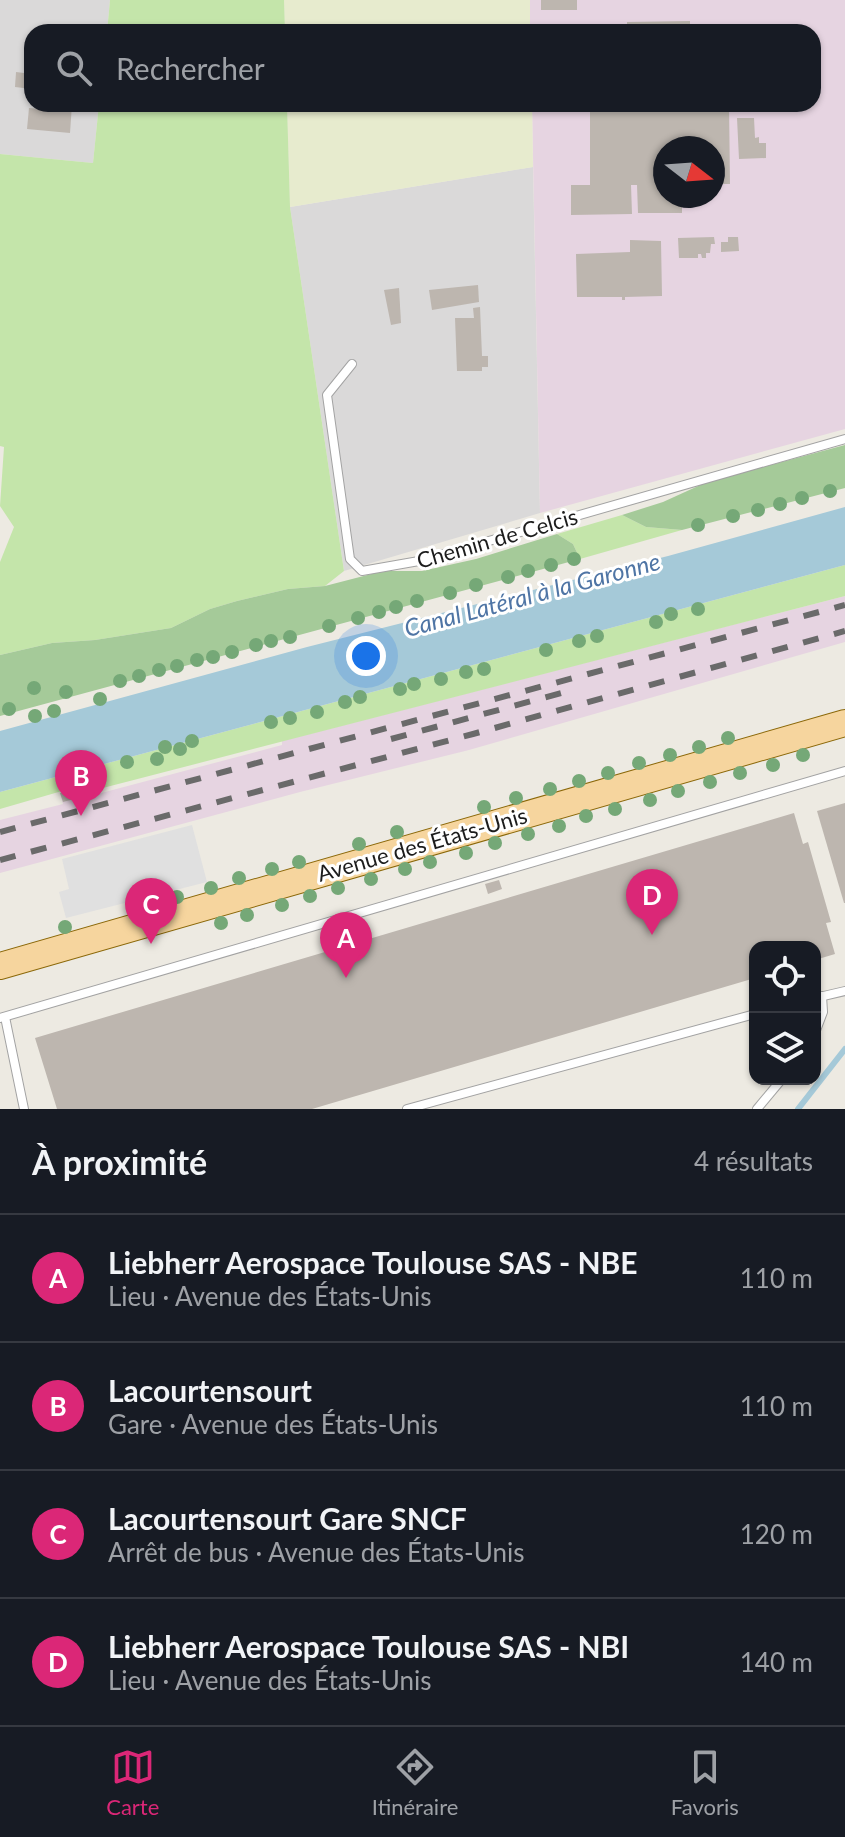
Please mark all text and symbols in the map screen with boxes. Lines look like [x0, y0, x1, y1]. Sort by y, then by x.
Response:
search box [24, 24, 821, 112]
icon: search [52, 46, 96, 90]
text: Rechercher [116, 50, 265, 86]
north arrow [653, 136, 725, 208]
street label: Chemin de Celcis [413, 502, 581, 574]
water label: Canal Latéral à la Garonne [401, 546, 663, 642]
your location [346, 636, 386, 676]
pin: B [55, 750, 107, 816]
street label: Avenue des États-Unis [314, 801, 530, 887]
pin: D [626, 869, 678, 935]
pin: C [125, 878, 177, 944]
pin: A [320, 912, 372, 978]
map controls [749, 941, 821, 1085]
button: locate [749, 941, 821, 1013]
button: layers [749, 1013, 821, 1085]
text: À proximité [32, 1141, 207, 1182]
text: 4 résultats [694, 1145, 813, 1177]
text: Liebherr Aerospace Toulouse SAS - NBE [108, 1244, 638, 1280]
text: A [49, 1262, 67, 1294]
text: 110 m [740, 1262, 813, 1294]
text: Lieu · Avenue des États-Unis [108, 1280, 431, 1312]
text: Lacourtensourt [108, 1372, 312, 1408]
text: B [49, 1390, 67, 1422]
text: 110 m [740, 1390, 813, 1422]
text: Gare · Avenue des États-Unis [108, 1408, 438, 1440]
text: Lacourtensourt Gare SNCF [108, 1500, 467, 1536]
text: C [49, 1518, 67, 1550]
text: 120 m [740, 1518, 813, 1550]
text: Arrêt de bus · Avenue des États-Unis [108, 1536, 524, 1568]
text: Liebherr Aerospace Toulouse SAS - NBI [108, 1628, 629, 1664]
text: D [48, 1646, 68, 1678]
text: 140 m [740, 1646, 813, 1678]
text: Lieu · Avenue des États-Unis [108, 1664, 431, 1696]
tab: Carte [106, 1745, 159, 1820]
tab: Itinéraire [372, 1745, 458, 1820]
tab: Favoris [671, 1745, 739, 1820]

